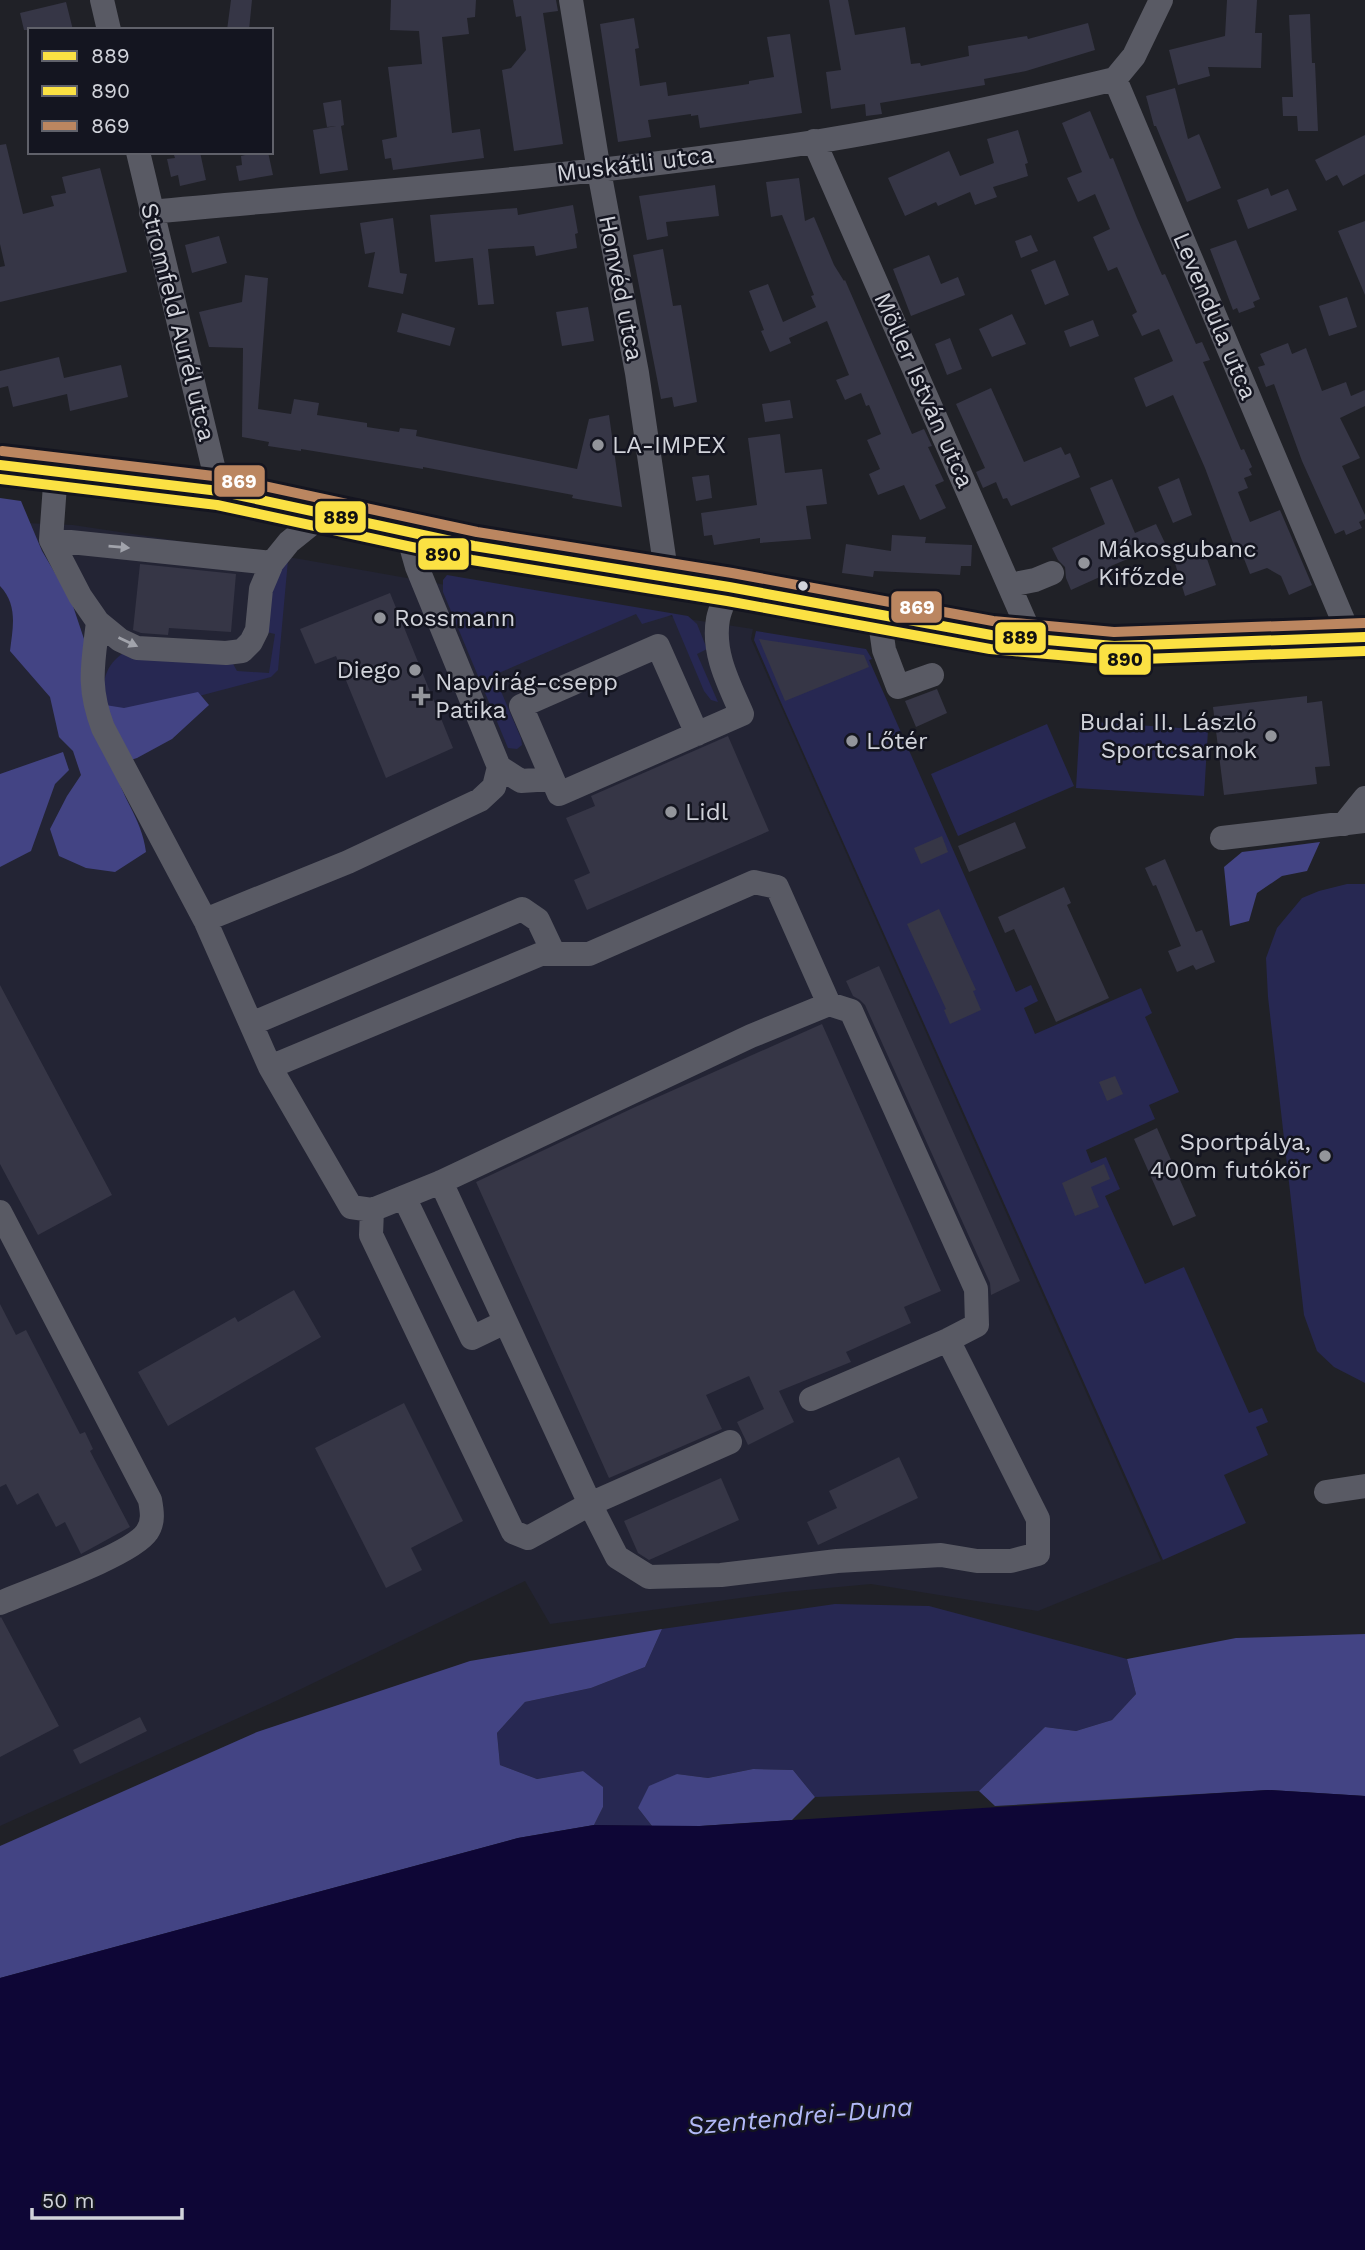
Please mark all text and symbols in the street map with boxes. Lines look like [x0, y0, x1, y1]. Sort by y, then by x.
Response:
legend [28, 28, 273, 154]
text: 889 [91, 43, 130, 68]
text: 890 [91, 78, 130, 103]
text: 869 [91, 113, 130, 138]
street label: Muskátli utca [555, 140, 715, 188]
street label: Stromfeld Aurél utca [135, 200, 221, 444]
street label: Honvéd utca [593, 213, 649, 363]
street label: Levendula utca [1167, 228, 1263, 404]
street label: Möller István utca [868, 288, 980, 492]
place label: LA-IMPEX [612, 431, 726, 459]
marker: LA-IMPEX [590, 437, 606, 453]
line badge: 869 [213, 464, 266, 498]
text: 869 [221, 470, 257, 493]
line badge: 889 [314, 500, 367, 534]
text: 889 [323, 506, 359, 529]
place label: Mákosgubanc Kifőzde [1098, 535, 1257, 591]
line badge: 890 [417, 537, 470, 571]
one-way arrow [108, 542, 130, 553]
text: 890 [425, 543, 461, 566]
marker: Mákosgubanc Kifőzde [1076, 555, 1092, 571]
unlabelled marker [796, 579, 810, 593]
line badge: 869 [890, 590, 943, 624]
text: 869 [899, 596, 935, 619]
place label: Rossmann [394, 604, 515, 632]
marker: Rossmann [372, 610, 388, 626]
line badge: 889 [994, 621, 1047, 654]
text: 889 [1002, 626, 1038, 649]
one-way arrow [118, 637, 138, 648]
line badge: 890 [1098, 643, 1152, 676]
text: 890 [1107, 648, 1143, 671]
place label: Diego [336, 656, 401, 684]
marker: Diego [407, 662, 423, 678]
place label: Napvirág-csepp Patika [435, 668, 618, 724]
marker: Napvirág-csepp Patika [413, 688, 429, 704]
place label: Budai II. László Sportcsarnok [1079, 708, 1257, 764]
place label: Lőtér [866, 727, 928, 755]
marker: Budai II. László Sportcsarnok [1263, 728, 1279, 744]
marker: Lőtér [844, 733, 860, 749]
place label: Lidl [685, 798, 729, 826]
marker: Lidl [663, 804, 679, 820]
place label: Sportpálya, 400m futókör [1150, 1128, 1311, 1184]
marker: Sportpálya, 400m futókör [1317, 1148, 1333, 1164]
water label: Szentendrei-Duna [686, 2091, 914, 2141]
scale bar [32, 2176, 182, 2220]
text: 50 m [42, 2188, 94, 2213]

